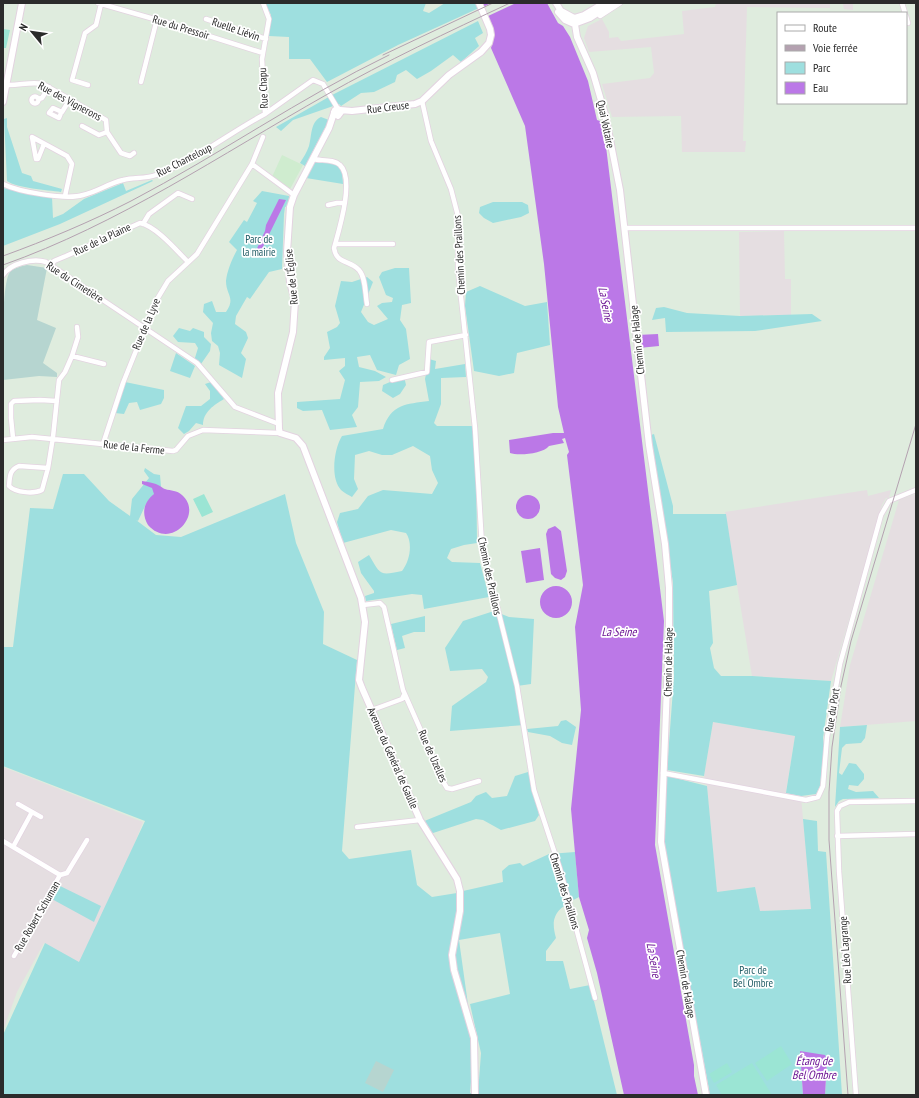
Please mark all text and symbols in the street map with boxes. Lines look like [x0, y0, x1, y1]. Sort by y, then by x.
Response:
north arrow [12, 12, 52, 52]
street label: Rue du Pressoir [151, 12, 211, 42]
legend [777, 12, 907, 104]
street label: Ruelle Liévin [210, 14, 262, 44]
text: Route [813, 20, 837, 35]
text: N [16, 21, 31, 33]
text: Voie ferrée [812, 40, 858, 55]
text: Parc [813, 60, 831, 75]
street label: Rue Chapu [255, 67, 271, 109]
street label: Rue des Vignerons [36, 78, 104, 124]
text: Eau [813, 80, 828, 95]
street label: Rue Creuse [366, 97, 410, 117]
street label: Quai Voltaire [594, 99, 618, 150]
street label: Rue Chanteloup [154, 140, 214, 180]
street label: Chemin des Praillons [450, 215, 468, 295]
street label: Rue de la Plaine [71, 219, 133, 258]
park label: Parc de la mairie [242, 232, 276, 259]
street label: Rue de l'Église [281, 248, 301, 305]
street label: Rue du Cimetière [44, 258, 107, 306]
water label: La Seine [595, 285, 617, 324]
street label: Rue de la Lyve [129, 296, 163, 352]
street label: Chemin de Halage [626, 304, 648, 375]
street label: Rue de la Ferme [103, 437, 166, 457]
street label: Chemin des Praillons [475, 536, 505, 617]
water label: La Seine [601, 624, 638, 639]
street label: Chemin de Halage [660, 627, 676, 697]
street label: Rue du Port [822, 687, 842, 733]
street label: Avenue du Général de Gaulle [364, 705, 422, 811]
street label: Rue de Uzelles [415, 728, 451, 785]
street label: Chemin des Praillons [547, 851, 583, 931]
street label: Rue Robert Schuman [11, 878, 63, 954]
street label: Rue Léo Lagrange [836, 915, 854, 984]
water label: La Seine [644, 941, 665, 980]
street label: Chemin de Halage [673, 949, 699, 1020]
park label: Parc de Bel Ombre [733, 963, 774, 990]
water label: Étang de Bel Ombre [792, 1053, 837, 1082]

